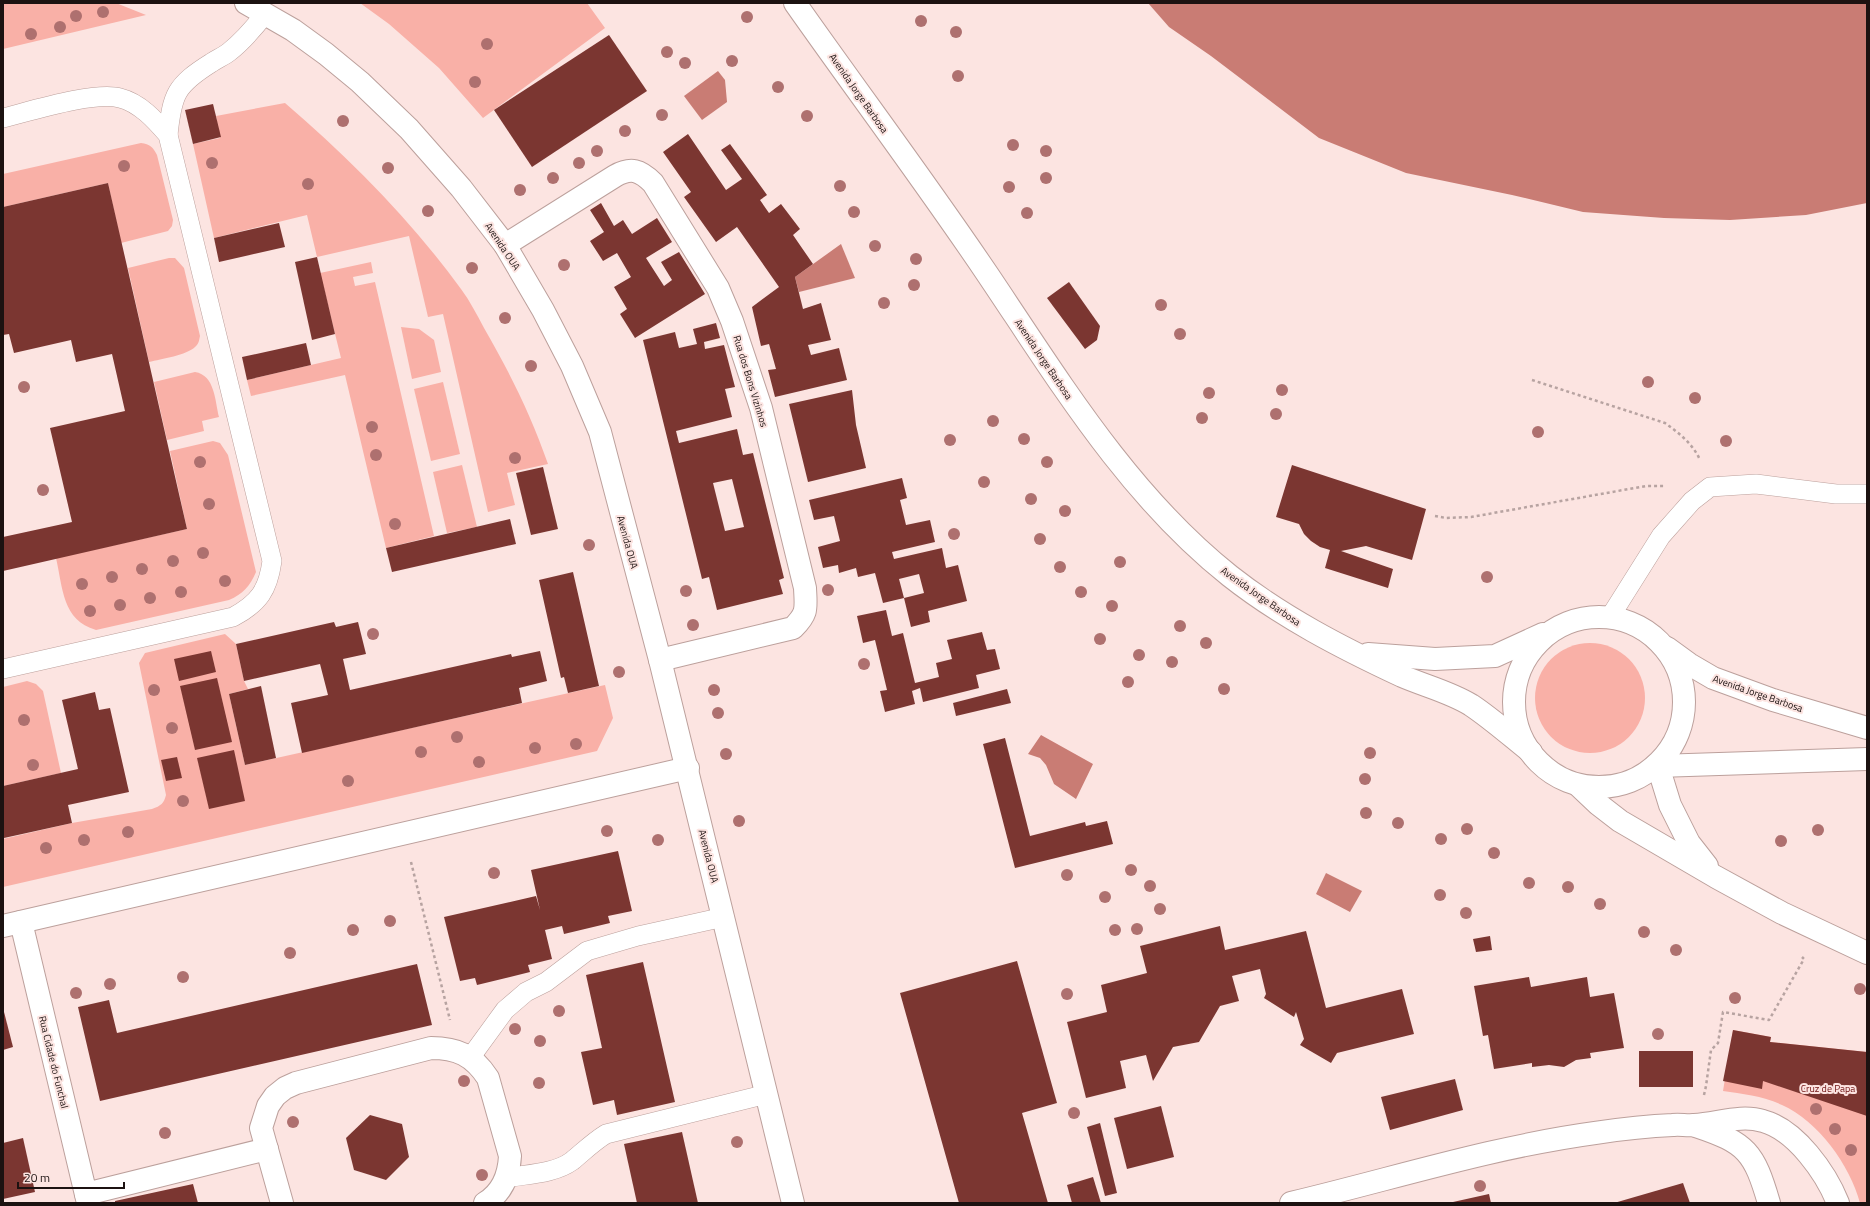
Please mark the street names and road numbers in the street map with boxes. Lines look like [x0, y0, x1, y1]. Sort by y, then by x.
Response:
street label: Avenida Jorge Barbosa [825, 50, 892, 136]
street label: Avenida OUA [481, 219, 524, 273]
street label: Avenida Jorge Barbosa [1011, 316, 1076, 403]
street label: Rua dos Bons Vizinhos [729, 333, 772, 429]
street label: Avenida OUA [613, 514, 642, 570]
street label: Avenida Jorge Barbosa [1218, 563, 1304, 630]
street label: Avenida Jorge Barbosa [1711, 671, 1805, 716]
street label: Avenida OUA [695, 828, 722, 884]
street label: Rua Cidade do Funchal [35, 1014, 72, 1110]

